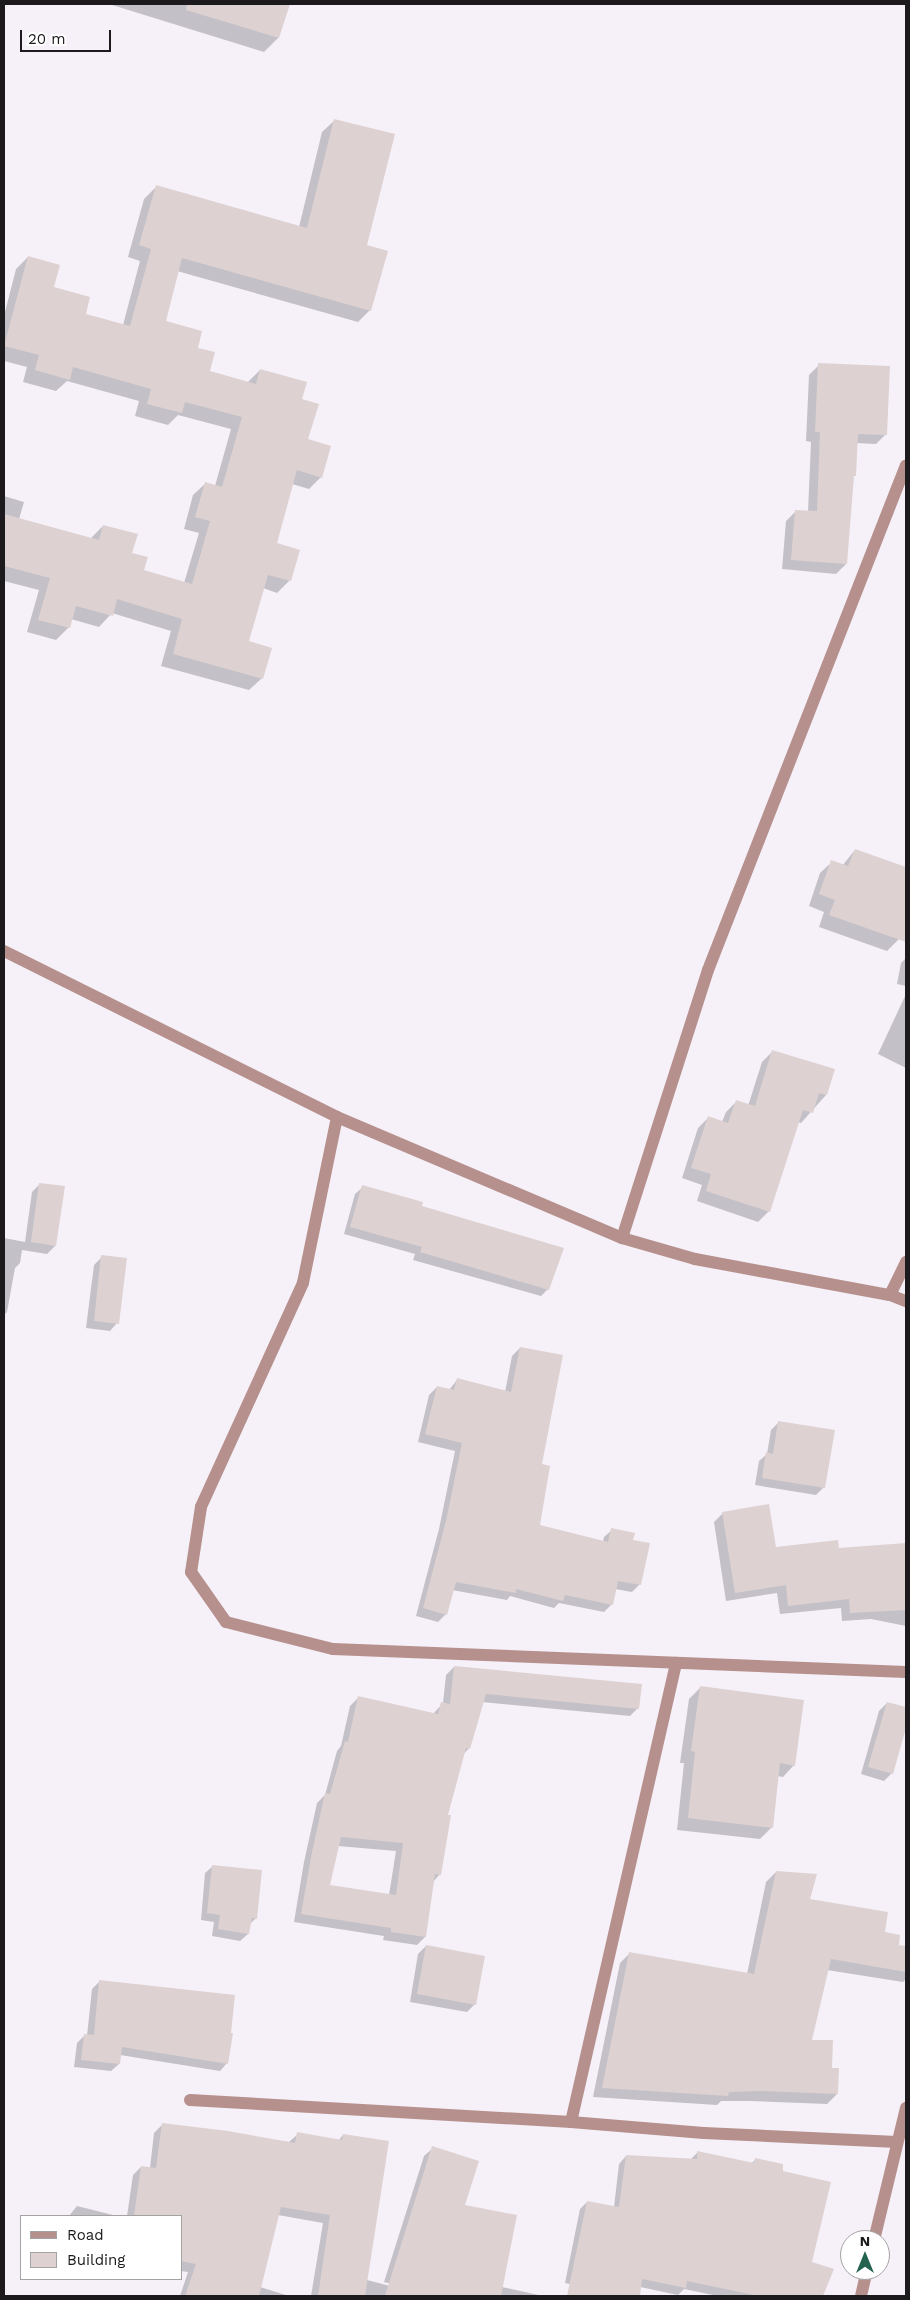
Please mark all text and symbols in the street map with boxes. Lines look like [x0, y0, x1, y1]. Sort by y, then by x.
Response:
scale bar [22, 20, 114, 52]
text: 20 m [28, 30, 66, 48]
legend [20, 2215, 182, 2280]
text: Road [67, 2226, 104, 2244]
north arrow [840, 2230, 890, 2280]
text: N [860, 2233, 870, 2249]
text: Building [67, 2251, 125, 2269]

